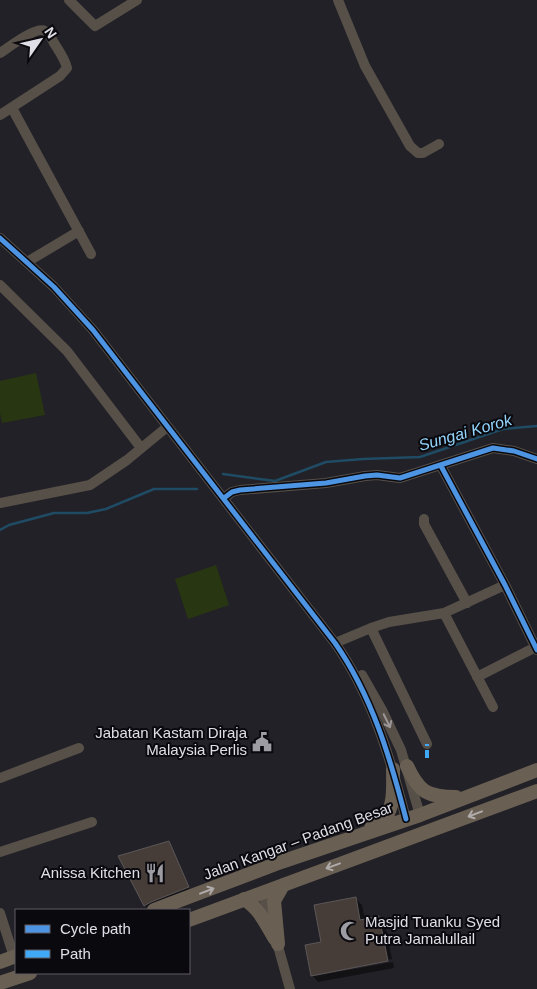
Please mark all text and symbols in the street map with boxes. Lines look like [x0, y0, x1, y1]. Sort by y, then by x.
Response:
north arrow [15, 15, 65, 65]
text: N [41, 24, 60, 41]
water label: Sungai Korok [417, 411, 515, 454]
one-way arrow [383, 713, 393, 728]
place label: Jabatan Kastam Diraja Malaysia Perlis [95, 724, 248, 758]
public building icon: Jabatan Kastam Diraja Malaysia Perlis [251, 731, 273, 753]
street label: Jalan Kangar – Padang Besar [201, 798, 395, 883]
one-way arrow [468, 810, 483, 819]
restaurant icon: Anissa Kitchen [144, 862, 166, 884]
one-way arrow [326, 862, 341, 871]
place label: Anissa Kitchen [41, 864, 140, 881]
one-way arrow [199, 886, 214, 895]
legend [15, 909, 190, 974]
place label: Masjid Tuanku Syed Putra Jamalullail [365, 913, 500, 947]
text: Cycle path [60, 920, 131, 937]
mosque icon: Masjid Tuanku Syed Putra Jamalullail [339, 920, 361, 942]
text: Path [60, 945, 91, 962]

